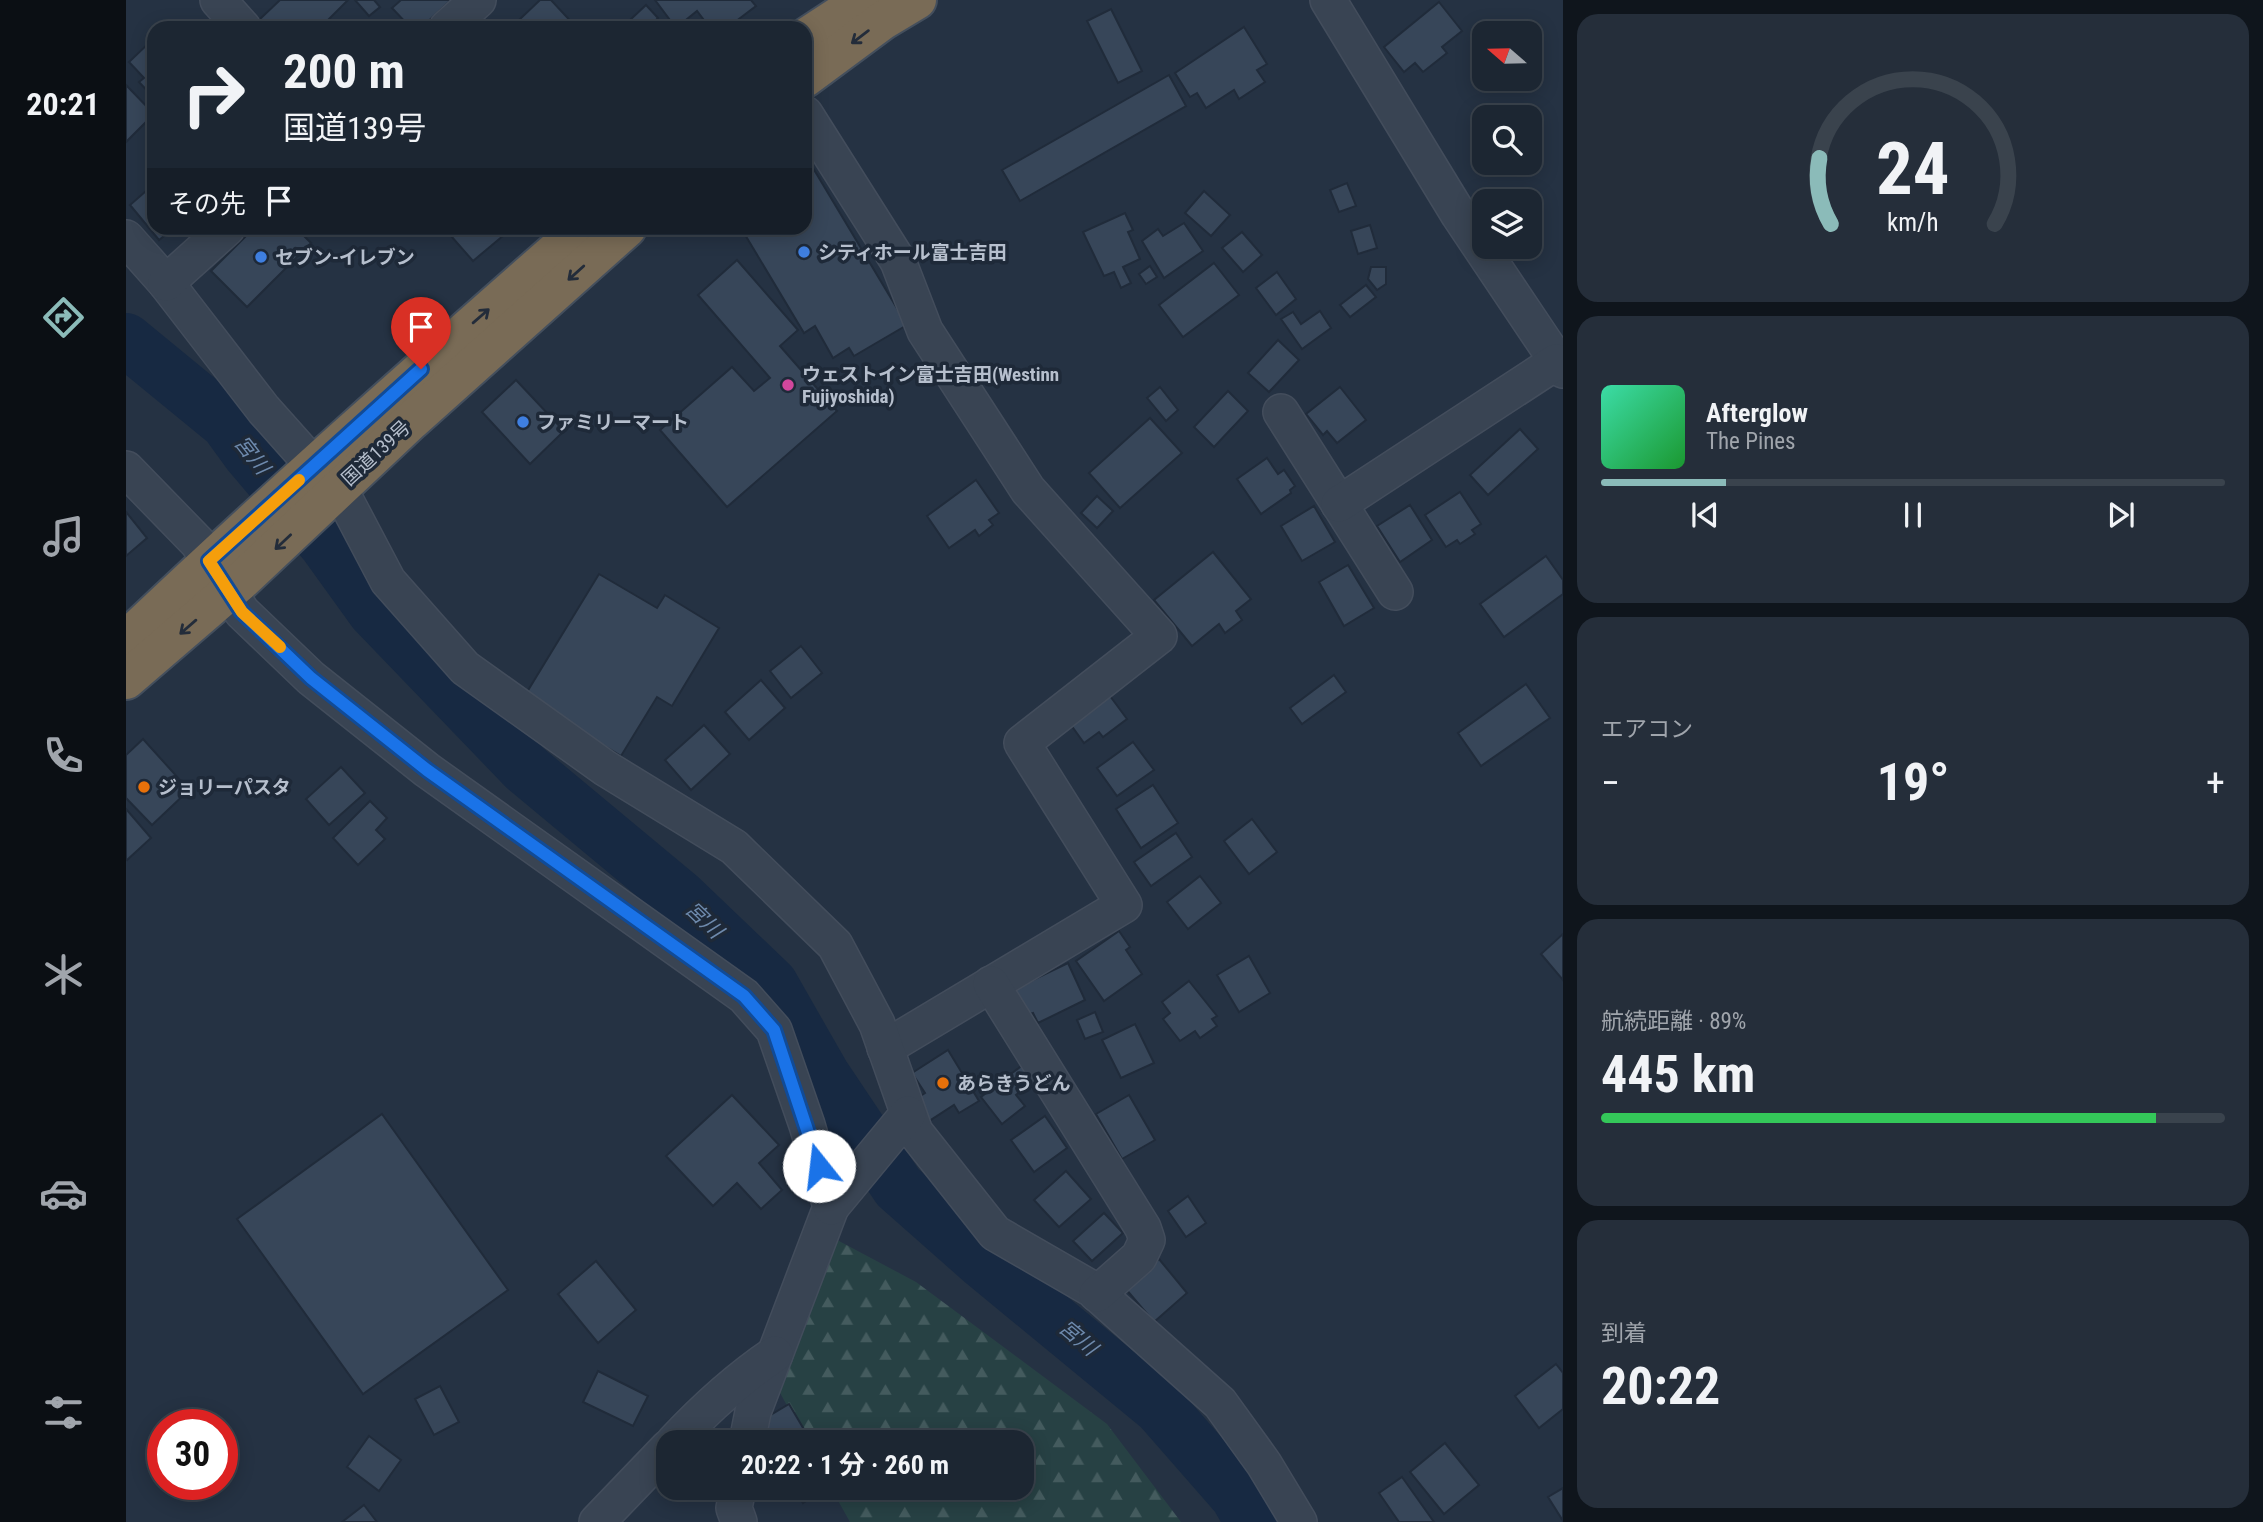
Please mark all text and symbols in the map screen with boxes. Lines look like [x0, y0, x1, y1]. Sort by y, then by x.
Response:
north arrow [1472, 21, 1542, 91]
map controls [1472, 21, 1542, 259]
one-way arrow [851, 30, 870, 45]
text: 200 m [283, 43, 405, 100]
icon: right [168, 49, 259, 140]
text: 20:21 [26, 85, 100, 123]
button: search [1472, 105, 1542, 175]
text: 国道139号 [283, 109, 426, 147]
text: 24 [1876, 126, 1950, 212]
icon: arrive [260, 182, 298, 220]
text: その先 [168, 189, 246, 219]
button: layers [1472, 189, 1542, 259]
text: km/h [1887, 208, 1939, 237]
place label: シティホール富士吉田 [818, 241, 1007, 264]
marker: シティホール富士吉田 [796, 244, 812, 260]
place label: セブン-イレブン [275, 246, 415, 269]
marker: セブン-イレブン [253, 249, 269, 265]
one-way arrow [568, 265, 586, 281]
icon: directions [39, 293, 88, 342]
pin [391, 297, 451, 369]
icon: arrive [402, 308, 440, 346]
one-way arrow [472, 308, 490, 324]
place label: ウェストイン富士吉田(Westinn Fujiyoshida) [802, 363, 1059, 408]
marker: ウェストイン富士吉田(Westinn Fujiyoshida) [780, 377, 796, 393]
text: Afterglow [1706, 398, 1808, 428]
place label: ファミリーマート [537, 411, 689, 434]
marker: ファミリーマート [515, 414, 531, 430]
street label: 国道139号 [337, 416, 415, 490]
text: The Pines [1706, 428, 1796, 455]
water label: 宮川 [230, 431, 276, 481]
icon: previous [1686, 496, 1724, 534]
icon: pause [1894, 496, 1932, 534]
icon: next [2102, 496, 2140, 534]
icon: music [39, 512, 88, 561]
one-way arrow [274, 533, 291, 550]
one-way arrow [179, 619, 197, 635]
text: エアコン [1601, 716, 1693, 743]
icon: phone [39, 731, 88, 780]
text: 19° [1877, 752, 1949, 813]
text: − [1601, 761, 1620, 805]
text: + [2206, 761, 2225, 805]
place label: ジョリーパスタ [158, 776, 291, 799]
marker: ジョリーパスタ [136, 779, 152, 795]
water label: 宮川 [681, 897, 729, 945]
icon: climate [39, 950, 88, 999]
text: 航続距離 · 89% [1601, 1008, 1746, 1035]
text: 445 km [1601, 1044, 1755, 1105]
place label: あらきうどん [957, 1072, 1071, 1095]
marker: あらきうどん [935, 1075, 951, 1091]
position arrow [782, 1129, 856, 1203]
icon: car [39, 1169, 88, 1218]
water label: 宮川 [1054, 1315, 1103, 1362]
text: 到着 [1601, 1320, 1647, 1347]
text: 20:22 [1601, 1356, 1720, 1417]
icon: filters [39, 1388, 88, 1437]
speed limit sign: 30 [147, 1409, 238, 1500]
text: 20:22 · 1 分 · 260 m [741, 1450, 949, 1480]

